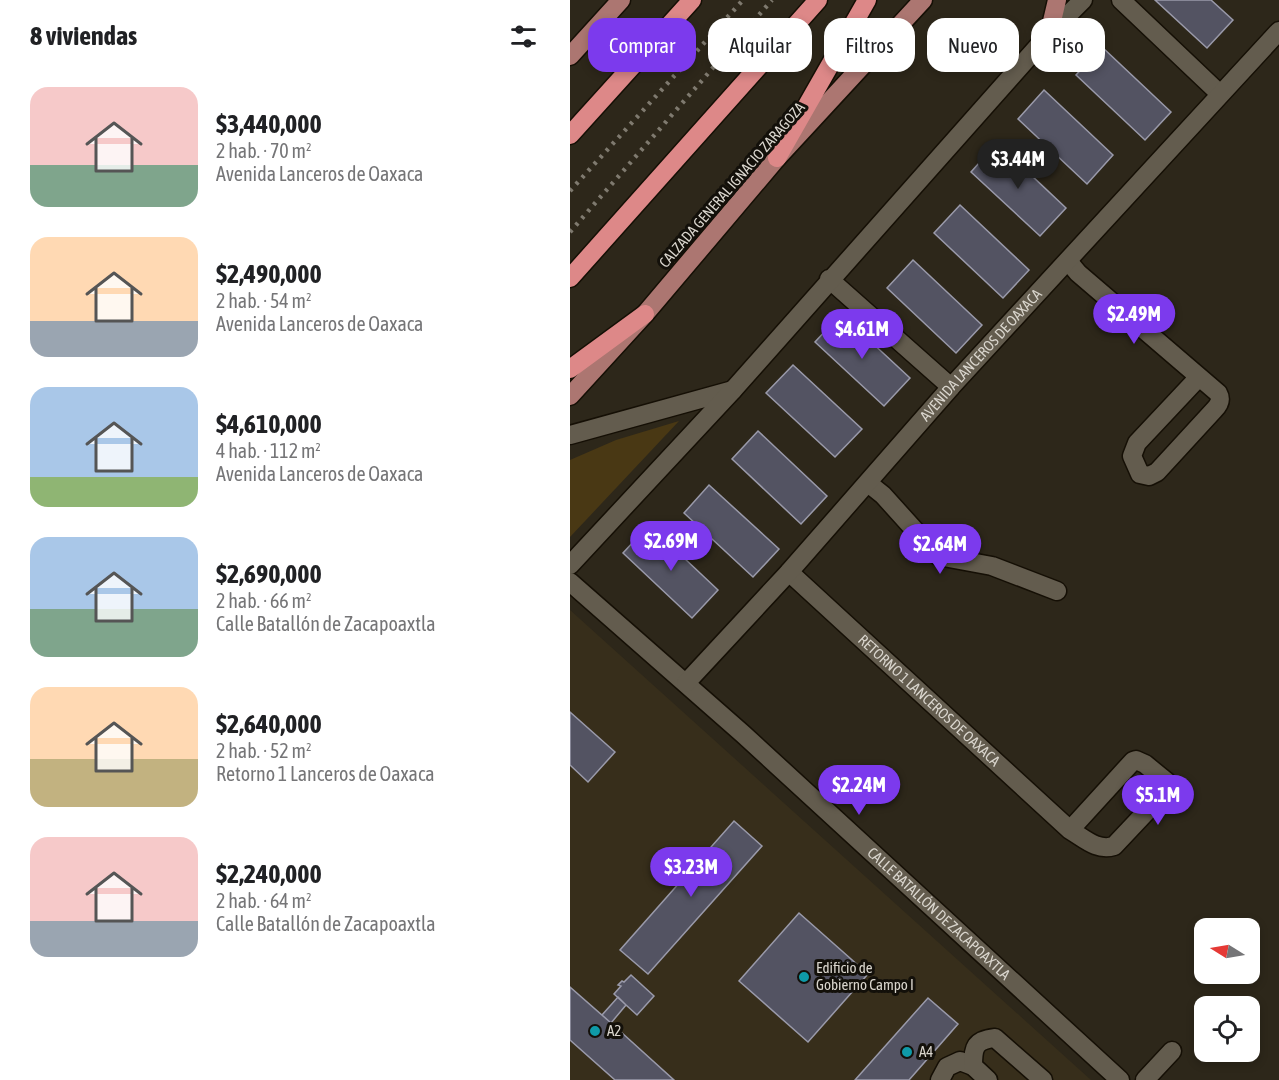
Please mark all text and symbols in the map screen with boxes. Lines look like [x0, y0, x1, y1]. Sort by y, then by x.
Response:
chip: Comprar [588, 18, 696, 72]
chip: Alquilar [708, 18, 812, 72]
chip: Filtros [824, 18, 915, 72]
chip: Nuevo [927, 18, 1019, 72]
chip: Piso [1031, 18, 1105, 72]
icon: filters [507, 20, 540, 53]
text: 8 viviendas [30, 21, 137, 51]
street label: CALZADA GENERAL IGNACIO ZARAGOZA [655, 98, 808, 271]
text: $3,440,000 [216, 109, 322, 139]
icon: home [78, 111, 150, 183]
text: 2 hab. · 70 m² [216, 139, 311, 162]
pin: $3.44M [969, 139, 1067, 190]
text: $3.44M [991, 147, 1045, 170]
text: Avenida Lanceros de Oaxaca [216, 162, 423, 185]
text: $2,490,000 [216, 259, 322, 289]
icon: home [78, 261, 150, 333]
street label: AVENIDA LANCEROS DE OAXACA [916, 285, 1045, 424]
text: 2 hab. · 54 m² [216, 289, 311, 312]
pin: $2.49M [1085, 294, 1183, 345]
text: $2.49M [1107, 302, 1161, 325]
pin: $4.61M [813, 309, 911, 360]
text: Avenida Lanceros de Oaxaca [216, 312, 423, 335]
text: $4.61M [835, 317, 889, 340]
text: $4,610,000 [216, 409, 322, 439]
icon: home [78, 411, 150, 483]
text: 4 hab. · 112 m² [216, 439, 321, 462]
text: Avenida Lanceros de Oaxaca [216, 462, 423, 485]
pin: $2.69M [622, 521, 720, 572]
pin: $2.64M [891, 524, 989, 575]
text: $2.69M [644, 529, 698, 552]
text: $2.64M [913, 532, 967, 555]
text: $2,690,000 [216, 559, 322, 589]
icon: home [78, 561, 150, 633]
text: 2 hab. · 66 m² [216, 589, 311, 612]
text: Calle Batallón de Zacapoaxtla [216, 612, 436, 635]
street label: RETORNO 1 LANCEROS DE OAXACA [855, 631, 1004, 770]
text: $2,640,000 [216, 709, 322, 739]
icon: home [78, 711, 150, 783]
text: 2 hab. · 52 m² [216, 739, 311, 762]
text: Retorno 1 Lanceros de Oaxaca [216, 762, 435, 785]
pin: $2.24M [810, 765, 908, 816]
text: $2.24M [832, 773, 886, 796]
pin: $5.1M [1116, 775, 1200, 826]
text: $5.1M [1136, 783, 1180, 806]
street label: CALLE BATALLÓN DE ZACAPOAXTLA [864, 844, 1014, 983]
pin: $3.23M [642, 847, 740, 898]
text: $3.23M [664, 855, 718, 878]
text: $2,240,000 [216, 859, 322, 889]
icon: home [78, 861, 150, 933]
text: 2 hab. · 64 m² [216, 889, 311, 912]
text: Calle Batallón de Zacapoaxtla [216, 912, 436, 935]
north arrow [1194, 918, 1260, 984]
map controls [1194, 918, 1260, 1062]
place label: Edificio de Gobierno Campo I [816, 959, 914, 993]
marker: Edificio de Gobierno Campo I [797, 970, 811, 984]
button: locate [1194, 996, 1260, 1062]
place label: A2 [607, 1022, 621, 1039]
marker: A2 [588, 1024, 602, 1038]
place label: A4 [919, 1043, 933, 1060]
marker: A4 [900, 1045, 914, 1059]

